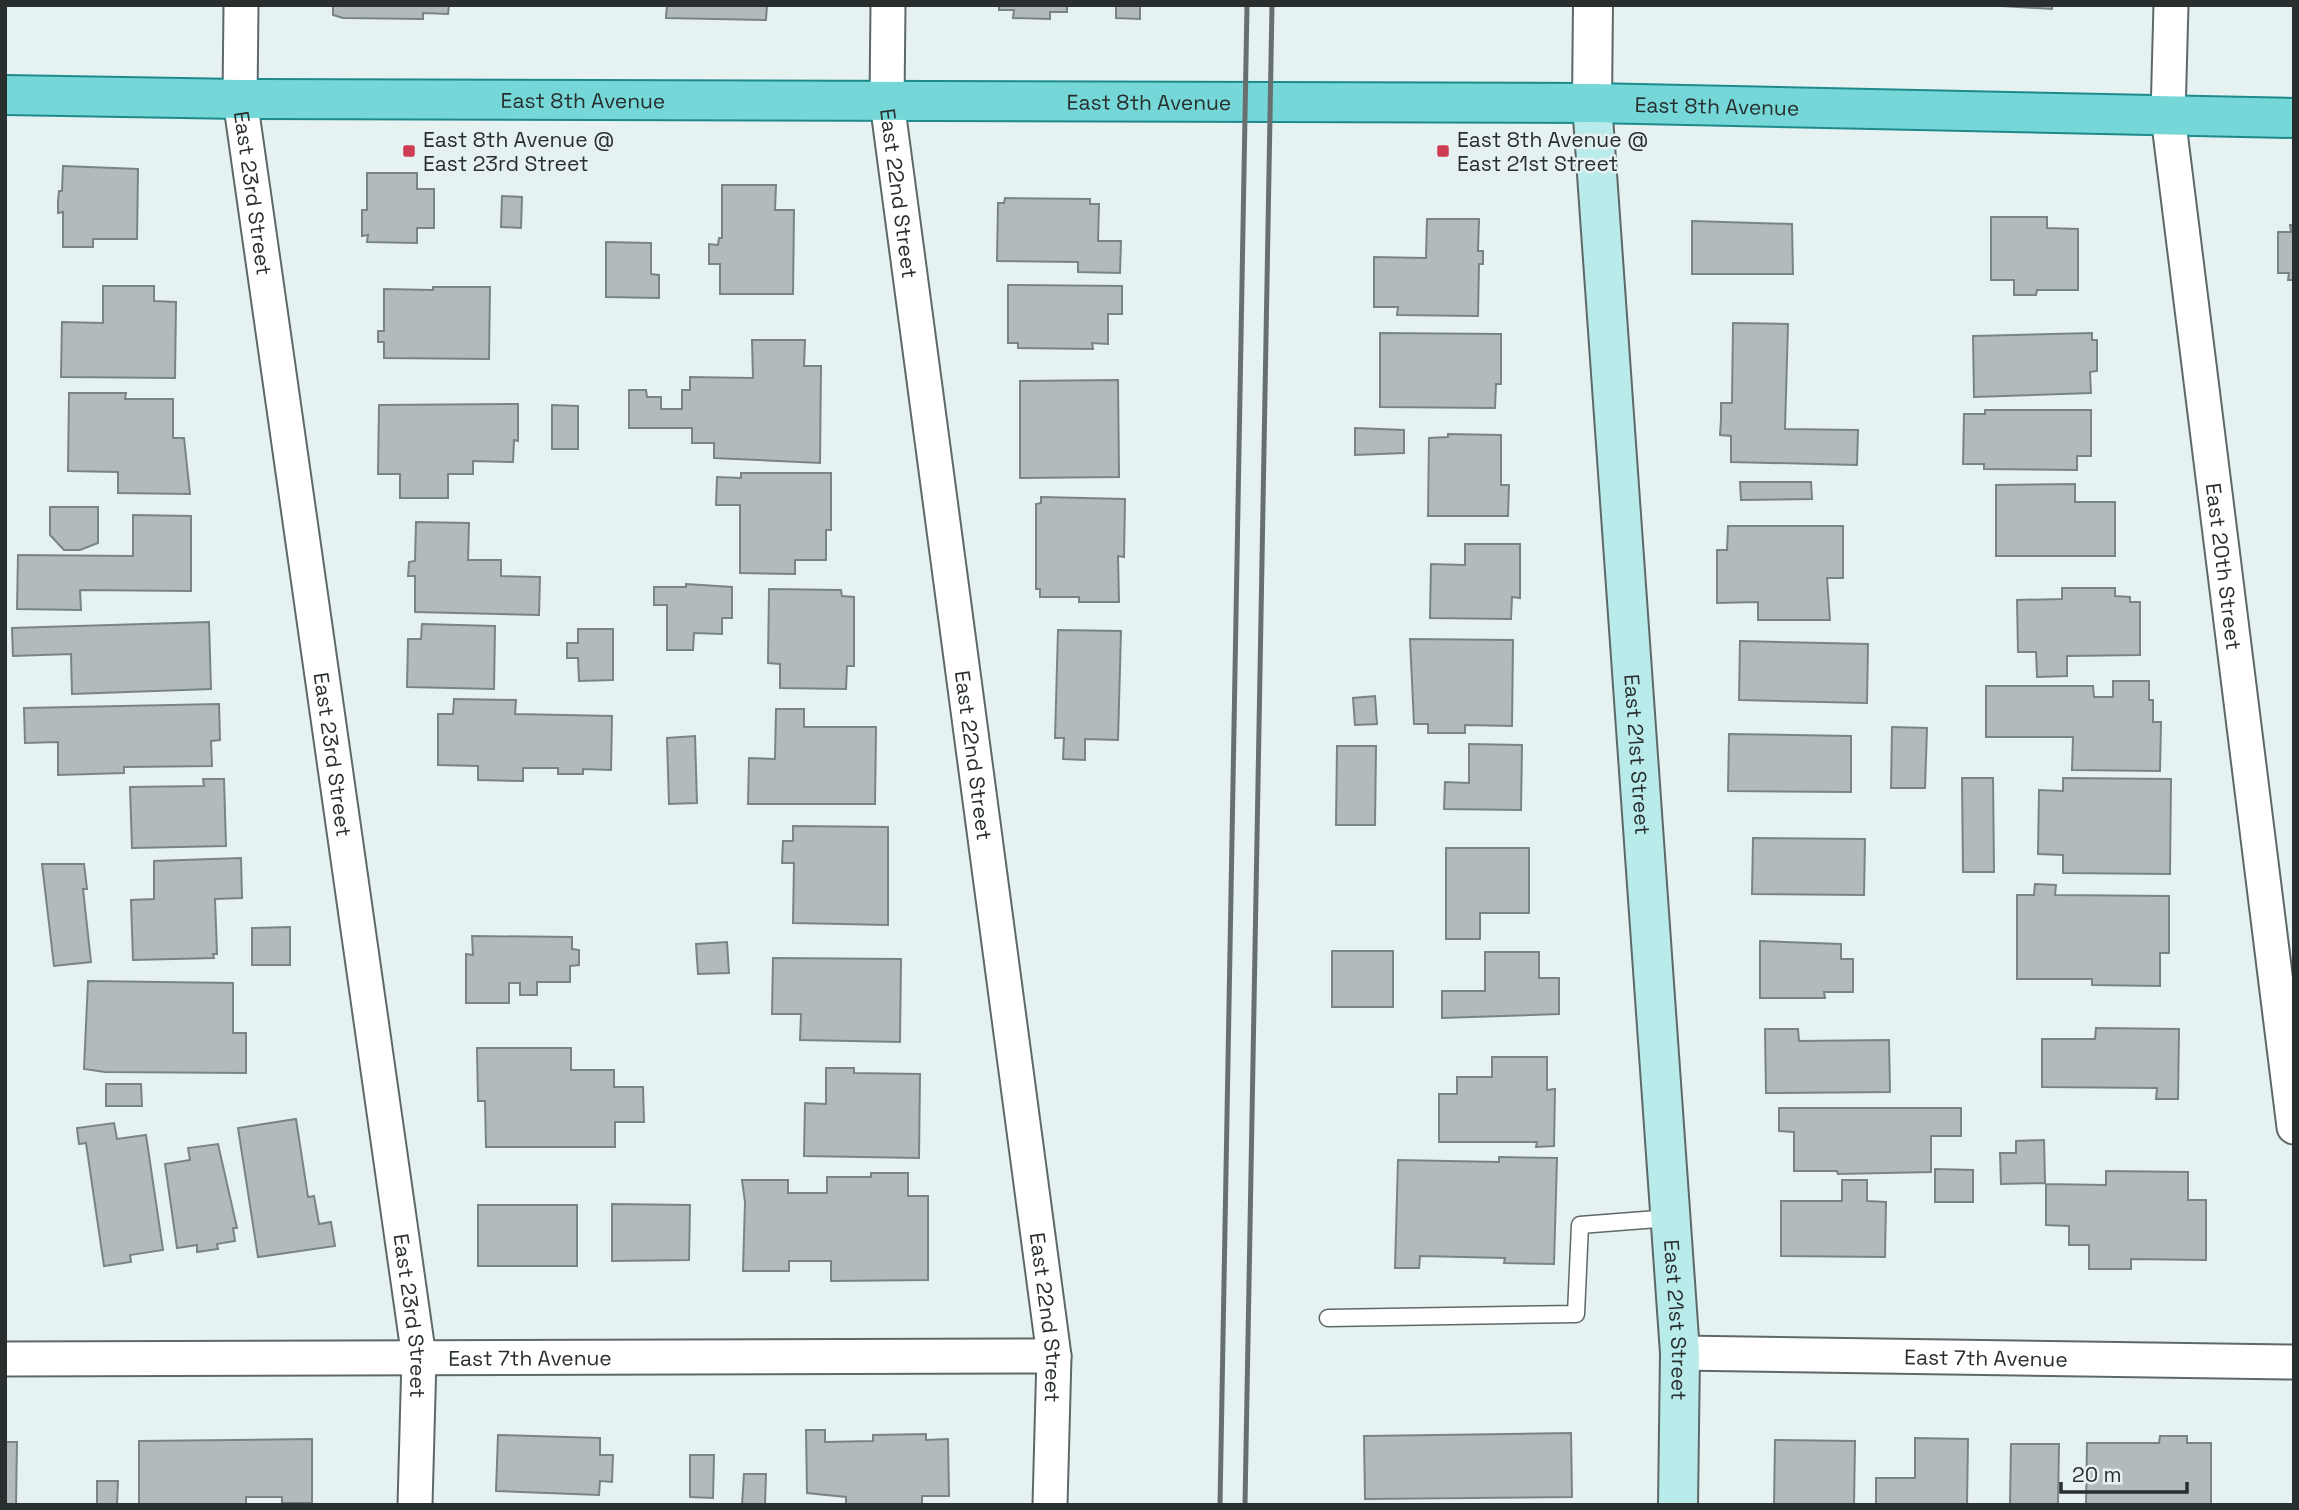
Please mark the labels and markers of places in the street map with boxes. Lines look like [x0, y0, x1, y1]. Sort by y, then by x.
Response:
place label: East 8th Avenue @ East 23rd Street [423, 126, 615, 177]
place label: East 8th Avenue @ East 21st Street [1457, 126, 1649, 177]
marker: East 8th Avenue @ East 23rd Street [401, 143, 417, 159]
marker: East 8th Avenue @ East 21st Street [1435, 143, 1451, 159]

